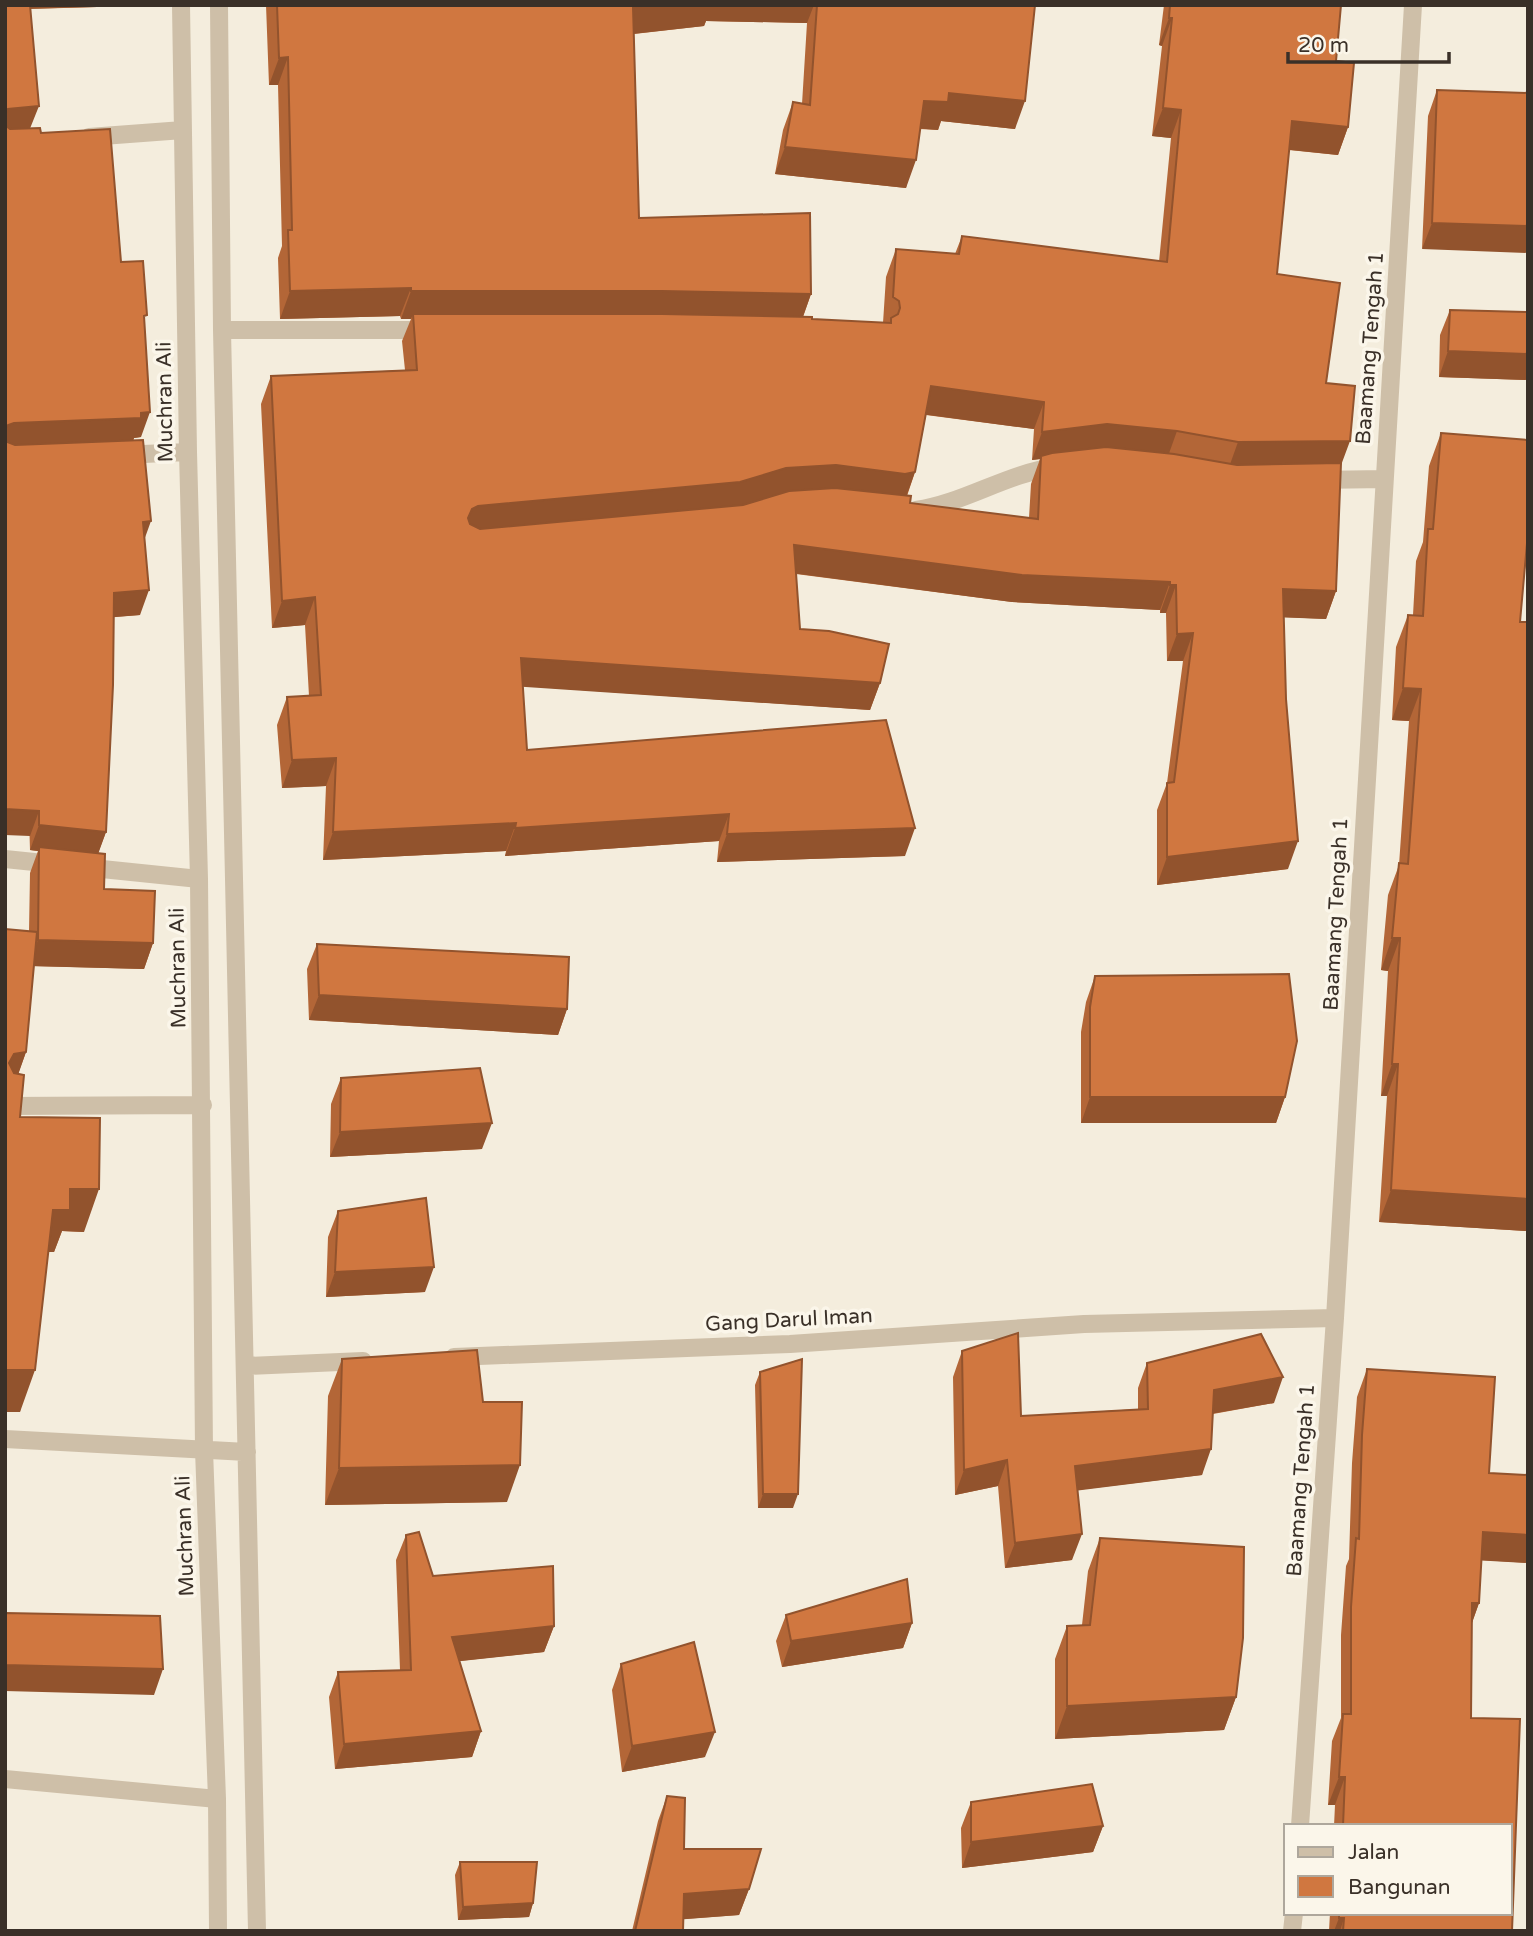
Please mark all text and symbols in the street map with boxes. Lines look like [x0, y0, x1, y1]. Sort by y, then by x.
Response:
scale bar [1288, 21, 1449, 65]
text: 20 m [1298, 33, 1349, 58]
street label: Baamang Tengah 1 [1351, 251, 1389, 445]
street label: Muchran Ali [151, 341, 179, 463]
street label: Baamang Tengah 1 [1318, 817, 1354, 1011]
street label: Muchran Ali [164, 907, 192, 1029]
street label: Gang Darul Iman [705, 1303, 873, 1337]
street label: Baamang Tengah 1 [1282, 1383, 1320, 1577]
street label: Muchran Ali [170, 1475, 200, 1597]
legend [1284, 1824, 1512, 1915]
text: Jalan [1348, 1840, 1399, 1865]
text: Bangunan [1348, 1875, 1451, 1900]

